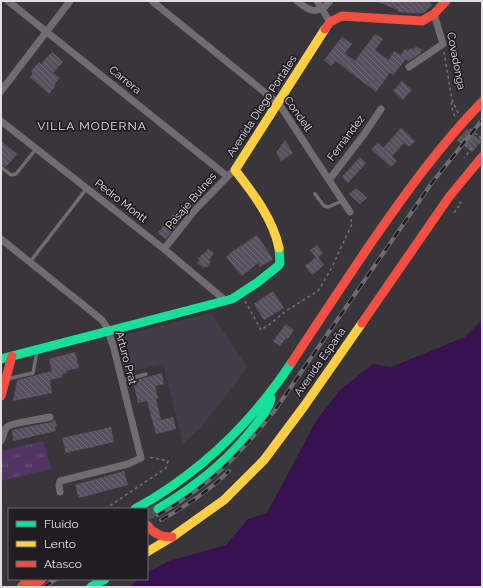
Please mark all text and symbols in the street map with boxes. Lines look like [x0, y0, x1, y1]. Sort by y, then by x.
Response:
street label: Covadonga [444, 31, 468, 91]
street label: Avenida Diego Portales [224, 53, 300, 159]
street label: Carrera [106, 63, 144, 97]
street label: Condell [281, 94, 315, 134]
street label: Fernández [325, 112, 368, 163]
district label: VILLA MODERNA [37, 119, 147, 133]
street label: Pasaje Bulnes [163, 170, 219, 232]
street label: Pedro Montt [92, 177, 150, 226]
street label: Avenida España [291, 325, 349, 399]
street label: Arturo Prat [113, 330, 139, 386]
legend [8, 508, 148, 580]
text: Fluido [44, 517, 79, 531]
text: Lento [44, 537, 76, 551]
text: Atasco [44, 557, 82, 571]

